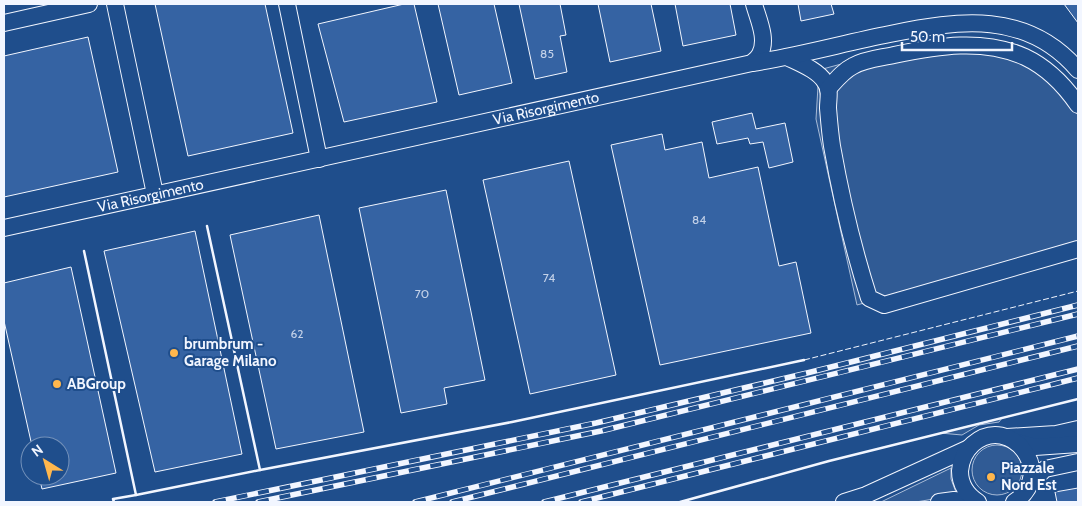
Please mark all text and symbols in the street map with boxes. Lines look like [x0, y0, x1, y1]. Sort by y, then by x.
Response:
scale bar [902, 20, 1012, 52]
text: 50 m [910, 28, 945, 46]
house number: 85 [540, 46, 554, 61]
street label: Via Risorgimento [491, 88, 601, 129]
street label: Via Risorgimento [96, 175, 205, 216]
house number: 84 [692, 212, 706, 227]
house number: 74 [543, 270, 555, 285]
house number: 70 [415, 286, 429, 301]
house number: 62 [290, 326, 304, 341]
place label: brumbrum - Garage Milano [184, 335, 277, 370]
marker: brumbrum - Garage Milano [168, 347, 180, 359]
place label: ABGroup [67, 375, 126, 393]
marker: ABGroup [51, 378, 63, 390]
north arrow [20, 436, 70, 486]
text: N [28, 440, 47, 461]
place label: Piazzale Nord Est [1001, 459, 1057, 494]
marker: Piazzale Nord Est [985, 471, 997, 483]

